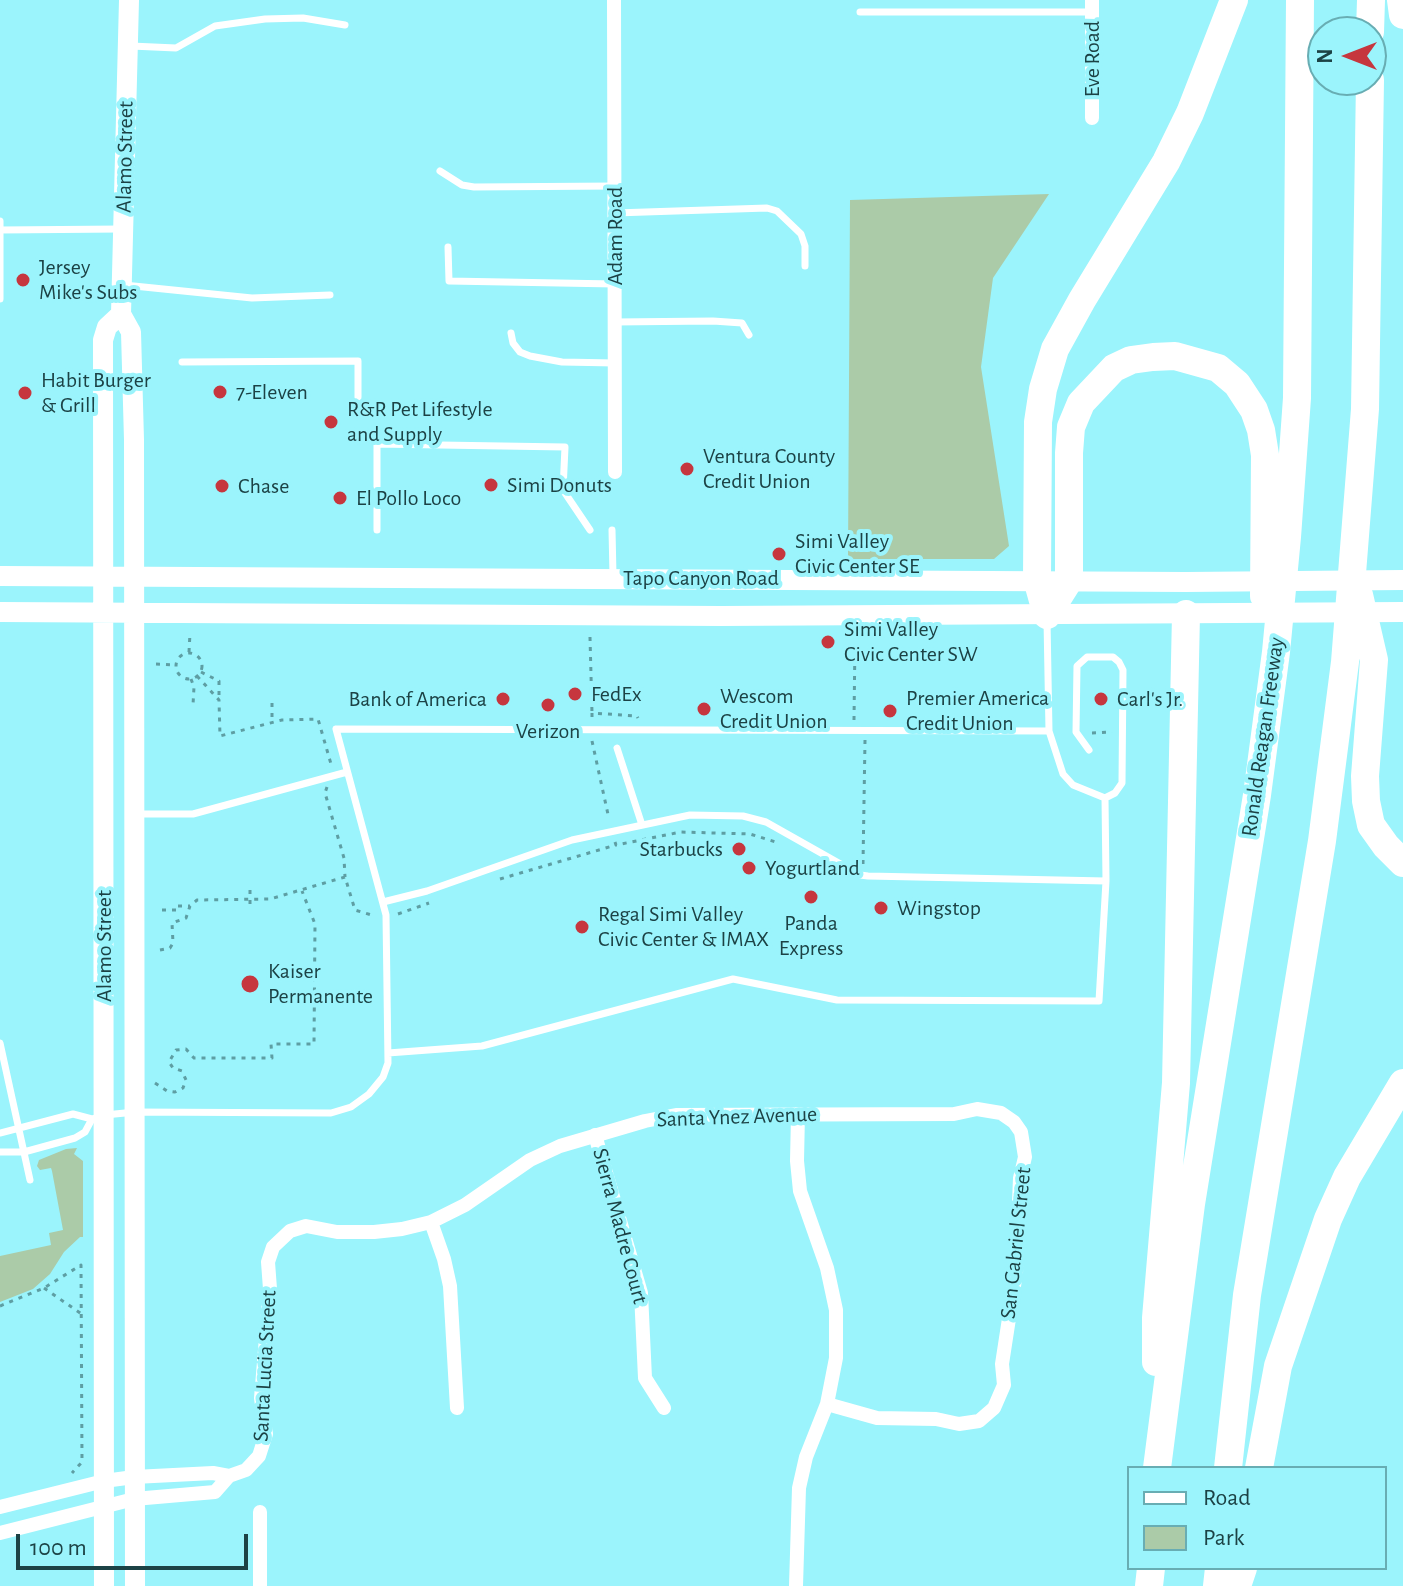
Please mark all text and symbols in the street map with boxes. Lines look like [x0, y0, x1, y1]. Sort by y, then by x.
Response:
north arrow [1307, 16, 1387, 96]
street label: Eve Road [1079, 21, 1105, 97]
text: N [1314, 48, 1336, 64]
street label: Alamo Street [111, 101, 139, 213]
street label: Adam Road [602, 187, 628, 285]
place label: Jersey Mike's Subs [39, 254, 137, 306]
marker: Jersey Mike's Subs [14, 271, 32, 289]
place label: Habit Burger & Grill [41, 367, 151, 418]
place label: 7-Eleven [236, 379, 308, 405]
marker: 7-Eleven [211, 383, 229, 401]
marker: Habit Burger & Grill [16, 384, 34, 402]
place label: R&R Pet Lifestyle and Supply [347, 396, 493, 448]
marker: R&R Pet Lifestyle and Supply [322, 413, 340, 431]
place label: Ventura County Credit Union [703, 443, 835, 494]
marker: Ventura County Credit Union [678, 460, 696, 478]
place label: Simi Donuts [507, 472, 612, 498]
place label: Chase [238, 473, 289, 499]
marker: Simi Donuts [482, 476, 500, 494]
marker: Chase [213, 477, 231, 495]
place label: El Pollo Loco [356, 485, 461, 511]
marker: El Pollo Loco [331, 489, 349, 507]
place label: Simi Valley Civic Center SE [795, 528, 920, 580]
marker: Simi Valley Civic Center SE [770, 545, 788, 563]
street label: Tapo Canyon Road [623, 565, 779, 591]
place label: Simi Valley Civic Center SW [844, 616, 978, 668]
marker: Simi Valley Civic Center SW [819, 633, 837, 651]
street label: Ronald Reagan Freeway [1236, 636, 1290, 838]
place label: FedEx [591, 681, 641, 707]
place label: Wescom Credit Union [720, 683, 828, 734]
marker: FedEx [566, 685, 584, 703]
place label: Premier America Credit Union [906, 685, 1049, 736]
place label: Bank of America [348, 686, 487, 712]
place label: Carl's Jr. [1117, 686, 1183, 712]
marker: Bank of America [494, 690, 512, 708]
marker: Carl's Jr. [1092, 690, 1110, 708]
marker: Verizon [539, 696, 557, 714]
marker: Wescom Credit Union [695, 700, 713, 718]
marker: Premier America Credit Union [881, 702, 899, 720]
place label: Verizon [516, 718, 580, 744]
place label: Starbucks [639, 836, 723, 862]
marker: Starbucks [730, 840, 748, 858]
place label: Yogurtland [765, 855, 860, 881]
marker: Yogurtland [740, 859, 758, 877]
marker: Panda Express [802, 888, 820, 906]
street label: Alamo Street [91, 890, 117, 1002]
place label: Wingstop [897, 895, 981, 921]
marker: Wingstop [872, 899, 890, 917]
place label: Regal Simi Valley Civic Center & IMAX [598, 901, 769, 952]
place label: Panda Express [779, 910, 843, 962]
marker: Regal Simi Valley Civic Center & IMAX [573, 918, 591, 936]
place label: Kaiser Permanente [268, 958, 373, 1010]
marker: Kaiser Permanente [239, 973, 261, 995]
street label: Santa Ynez Avenue [656, 1101, 818, 1133]
street label: Sierra Madre Court [587, 1145, 653, 1307]
street label: San Gabriel Street [995, 1166, 1037, 1320]
street label: Santa Lucia Street [248, 1290, 282, 1442]
legend [1127, 1466, 1387, 1570]
text: Road [1203, 1486, 1251, 1510]
scale bar [20, 1518, 252, 1568]
text: Park [1203, 1526, 1244, 1550]
text: 100 m [30, 1536, 87, 1560]

